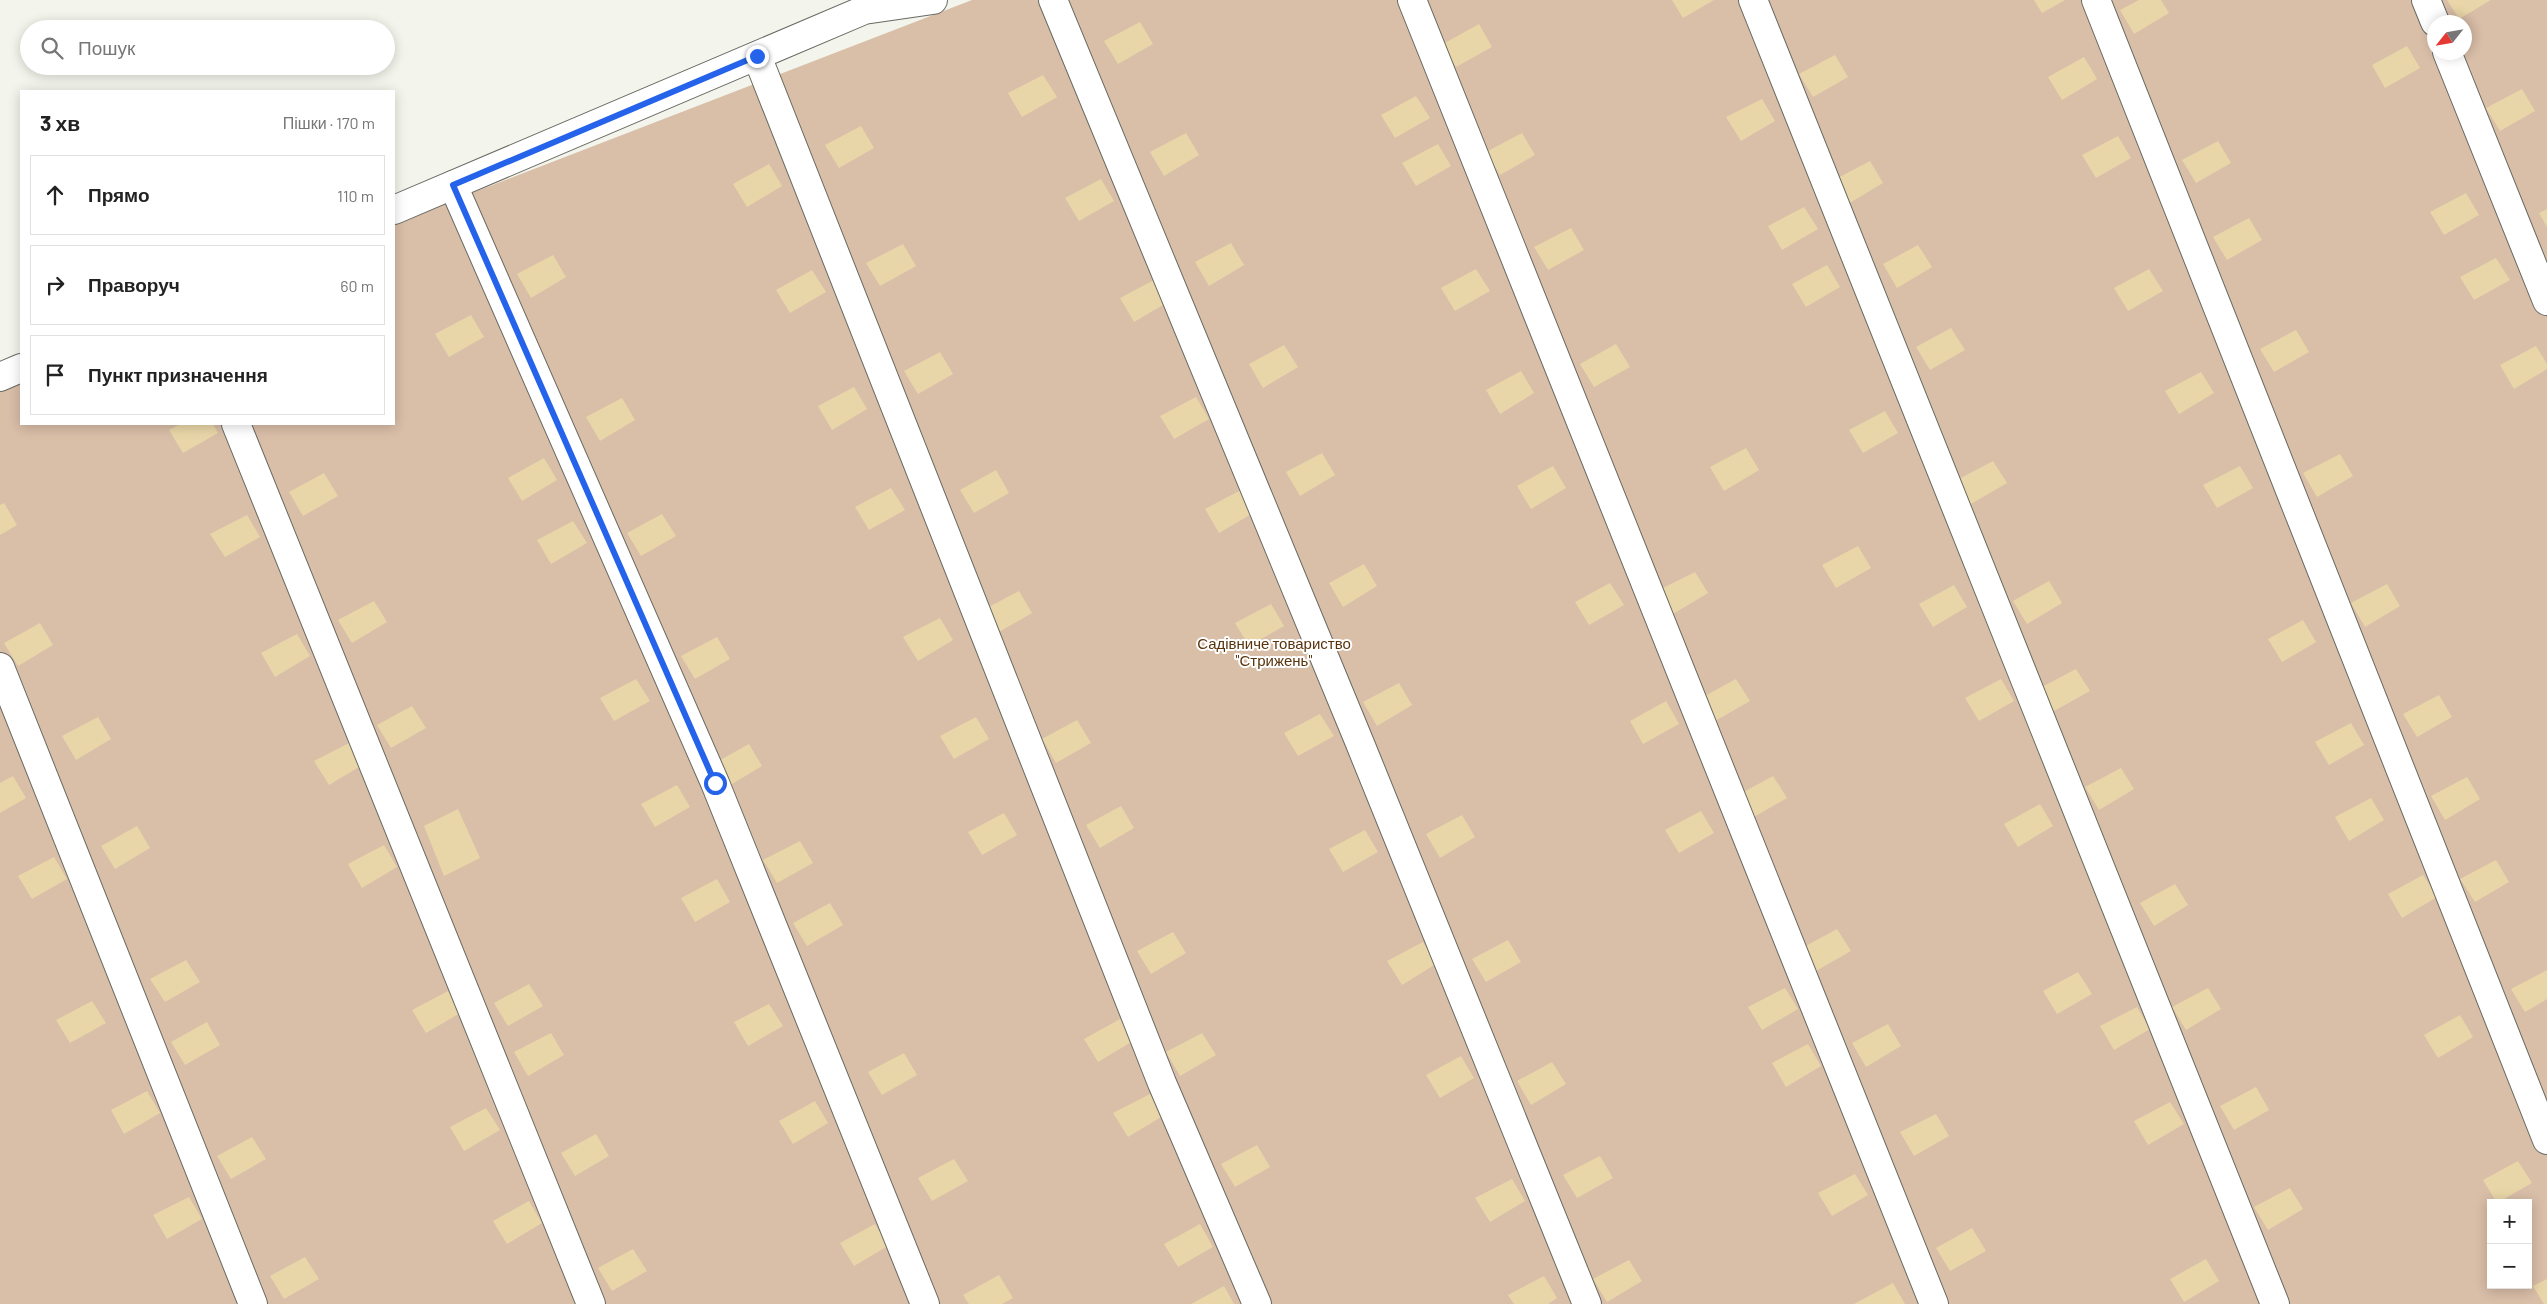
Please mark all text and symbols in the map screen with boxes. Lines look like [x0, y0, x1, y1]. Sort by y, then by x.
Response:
north arrow [2427, 15, 2472, 60]
search box [20, 20, 395, 75]
icon: search [38, 34, 66, 62]
text: Пошук [78, 36, 135, 59]
route end [746, 45, 769, 68]
text: 3 хв [40, 110, 80, 135]
text: Пішки · 170 m [283, 113, 375, 132]
icon: ahead [41, 181, 69, 209]
text: Прямо [88, 183, 150, 206]
text: 110 m [337, 186, 374, 205]
icon: right [41, 271, 69, 299]
text: Праворуч [88, 273, 180, 296]
text: 60 m [340, 276, 374, 295]
icon: arrive [41, 361, 69, 389]
text: Пункт призначення [88, 363, 268, 386]
park label: Садівниче товариство "Стрижень" [1197, 634, 1351, 669]
route start [704, 772, 727, 795]
map controls [2487, 1199, 2532, 1289]
button: + [2487, 1199, 2532, 1244]
button: − [2487, 1244, 2532, 1289]

